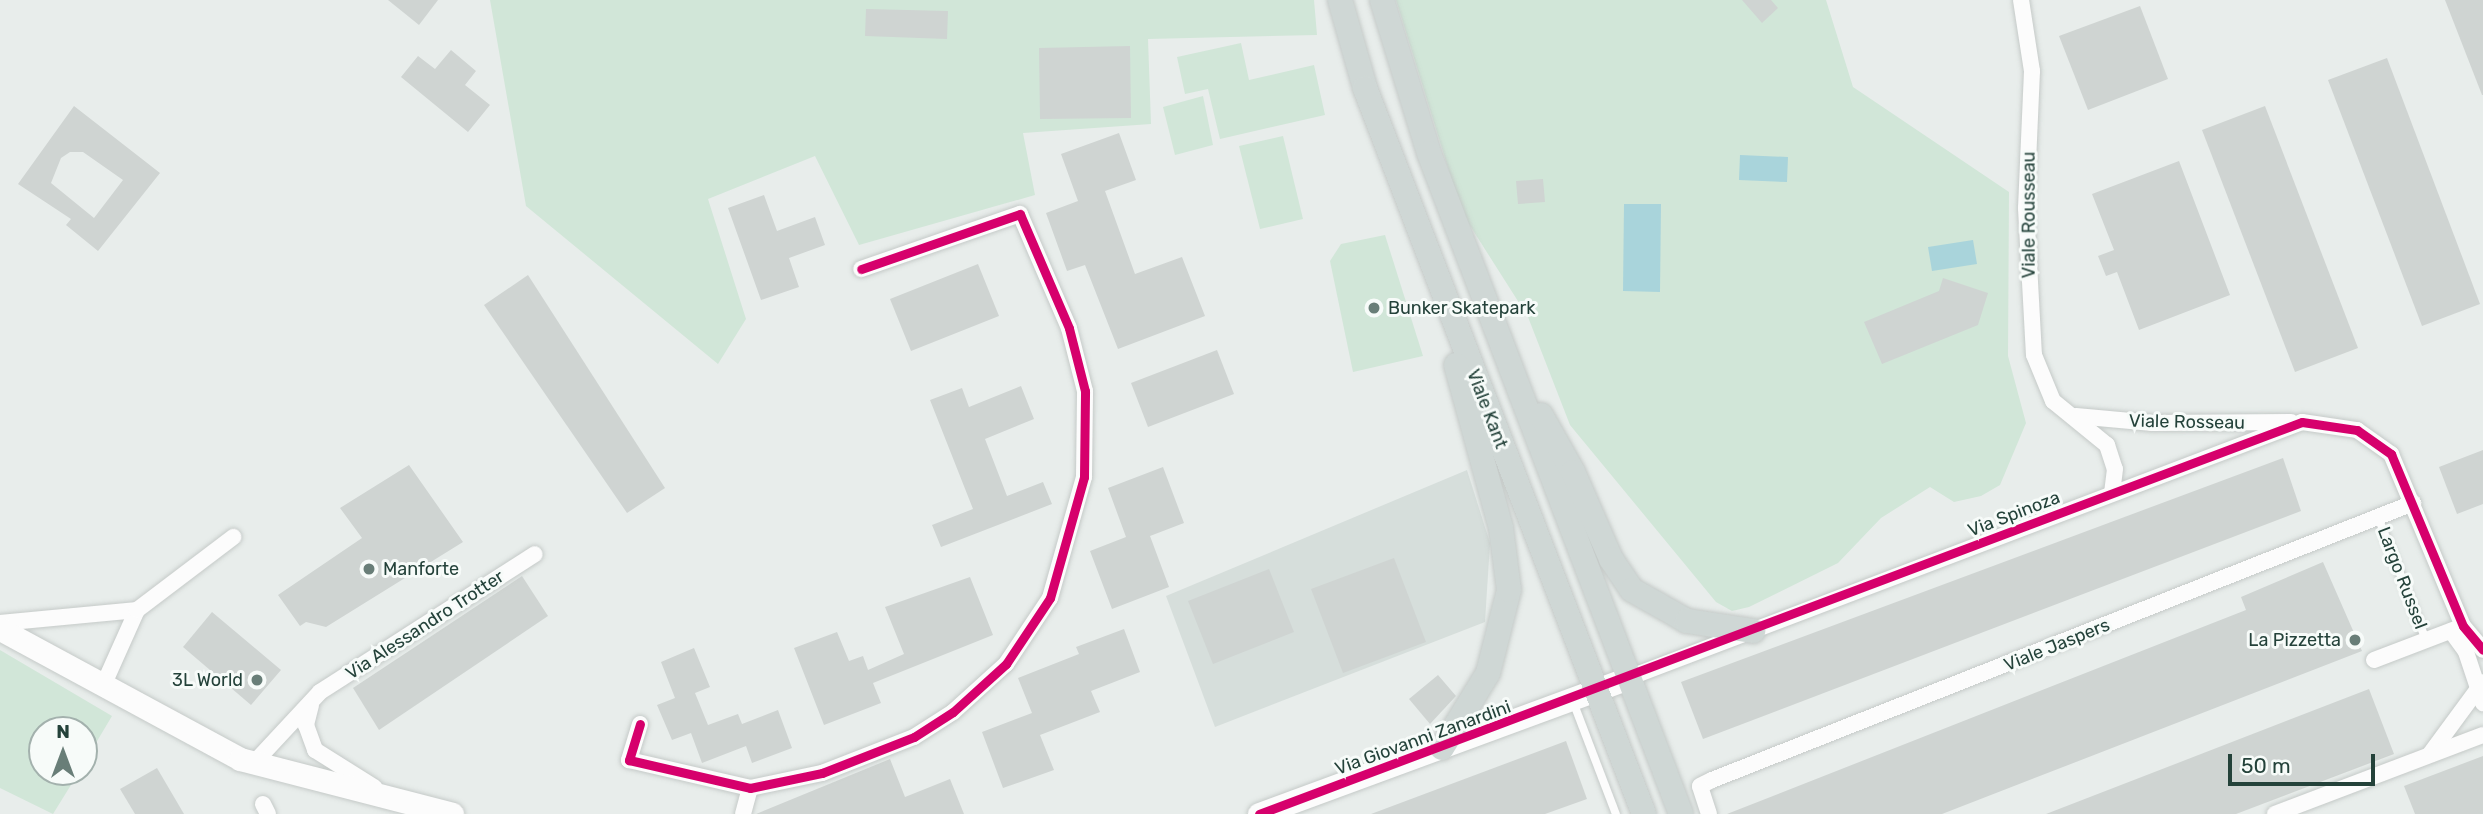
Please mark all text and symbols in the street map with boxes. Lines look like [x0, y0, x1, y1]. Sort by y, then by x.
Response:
street label: Viale Rousseau [2018, 152, 2040, 278]
place label: Bunker Skatepark [1388, 297, 1536, 319]
marker: Bunker Skatepark [1366, 300, 1382, 316]
street label: Viale Kant [1462, 366, 1512, 452]
street label: Viale Rosseau [2129, 410, 2245, 434]
street label: Via Spinoza [1965, 487, 2063, 541]
street label: Largo Russel [2373, 524, 2431, 632]
place label: Manforte [383, 558, 459, 580]
marker: Manforte [361, 561, 377, 577]
street label: Via Alessandro Trotter [341, 566, 509, 684]
street label: Viale Jaspers [2001, 614, 2113, 676]
place label: La Pizzetta [2248, 629, 2341, 651]
marker: La Pizzetta [2347, 632, 2363, 648]
place label: 3L World [171, 669, 243, 691]
marker: 3L World [249, 672, 265, 688]
street label: Via Giovanni Zanardini [1332, 696, 1514, 780]
north arrow [28, 716, 98, 786]
text: N [56, 720, 70, 743]
scale bar [2231, 740, 2378, 784]
text: 50 m [2241, 753, 2291, 778]

